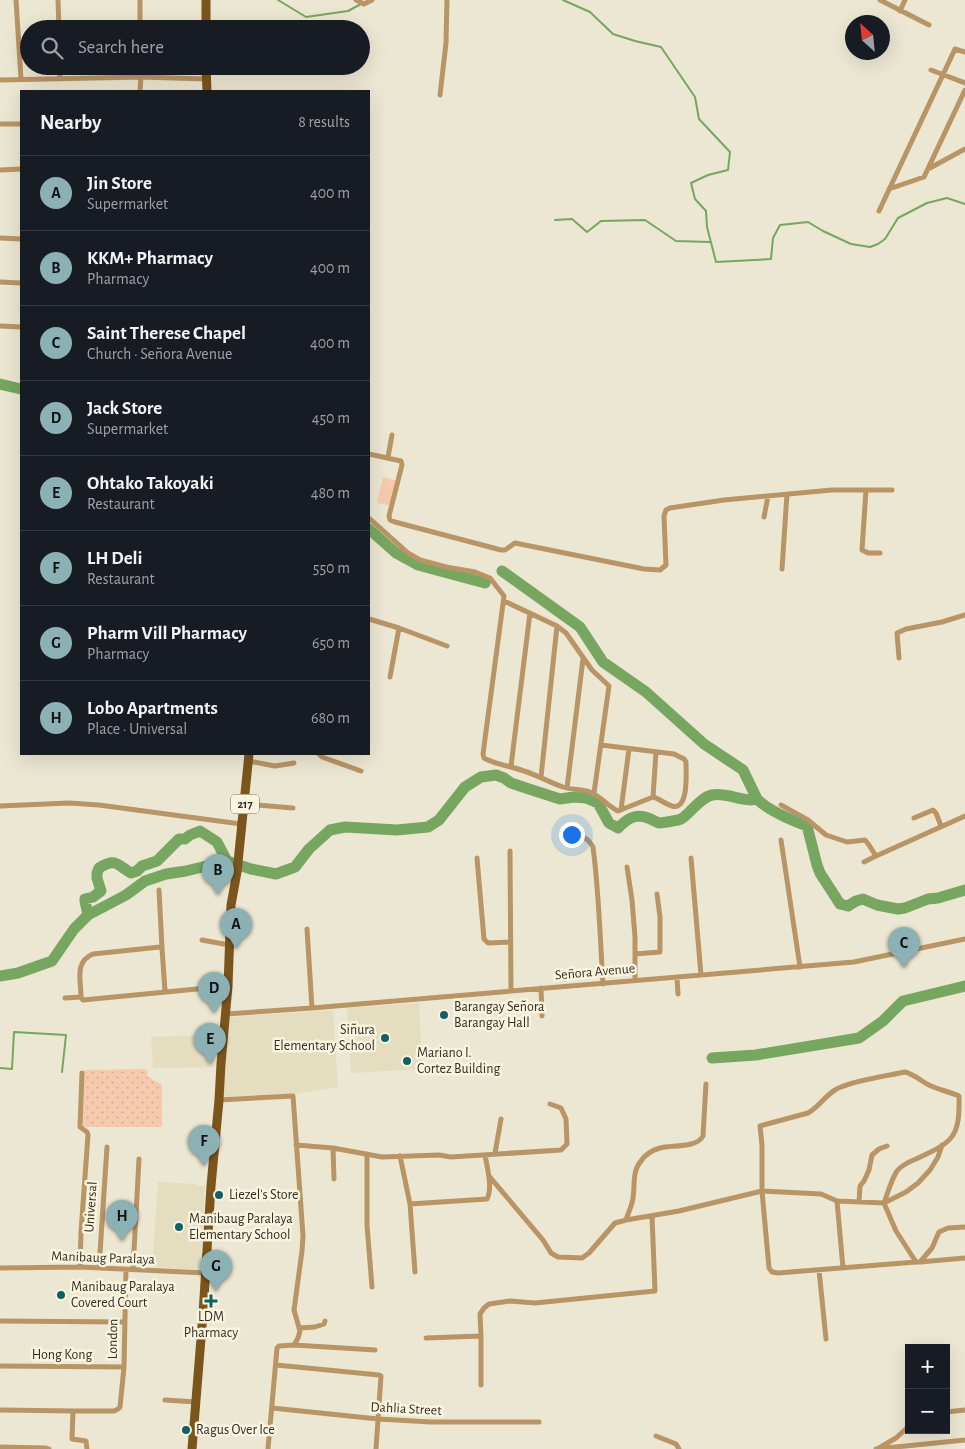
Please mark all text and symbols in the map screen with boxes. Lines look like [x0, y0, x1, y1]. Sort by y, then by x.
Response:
north arrow [845, 15, 890, 60]
search box [20, 20, 370, 75]
icon: search [38, 34, 66, 62]
text: Search here [78, 38, 164, 57]
text: Nearby [40, 112, 101, 133]
text: 8 results [298, 114, 350, 130]
text: Jin Store [87, 174, 152, 193]
text: A [51, 185, 61, 201]
text: 400 m [310, 185, 350, 201]
text: Supermarket [87, 196, 168, 212]
text: KKM+ Pharmacy [87, 249, 213, 268]
text: B [51, 260, 61, 276]
text: 400 m [310, 260, 350, 276]
text: Pharmacy [87, 271, 149, 287]
text: Saint Therese Chapel [87, 324, 246, 343]
text: C [52, 335, 60, 351]
text: 400 m [310, 335, 350, 351]
text: Church · Señora Avenue [87, 346, 232, 362]
text: Jack Store [87, 399, 162, 418]
text: D [51, 410, 61, 426]
text: 450 m [312, 410, 350, 426]
text: Supermarket [87, 421, 168, 437]
text: Ohtako Takoyaki [87, 474, 214, 493]
text: E [52, 485, 60, 501]
text: 480 m [311, 485, 350, 501]
text: Restaurant [87, 496, 155, 512]
text: LH Deli [87, 549, 143, 568]
text: F [52, 560, 60, 576]
text: 550 m [313, 560, 350, 576]
text: Restaurant [87, 571, 155, 587]
text: Pharm Vill Pharmacy [87, 624, 247, 643]
text: G [51, 635, 61, 651]
text: 650 m [312, 635, 350, 651]
text: Pharmacy [87, 646, 149, 662]
text: Lobo Apartments [87, 699, 218, 718]
text: H [50, 710, 62, 726]
text: 680 m [311, 710, 350, 726]
text: Place · Universal [87, 721, 187, 737]
road number: 217 [231, 794, 259, 814]
your location [559, 822, 585, 848]
pin: B [202, 854, 234, 895]
pin: A [220, 908, 252, 949]
pin: C [888, 927, 920, 968]
street label: Señora Avenue [554, 962, 636, 982]
pin: D [198, 972, 230, 1013]
place label: Barangay Señora Barangay Hall [454, 1000, 545, 1030]
marker: Barangay Señora Barangay Hall [438, 1009, 450, 1021]
pin: E [194, 1023, 226, 1064]
place label: Siñura Elementary School [274, 1023, 376, 1053]
marker: Siñura Elementary School [379, 1032, 391, 1044]
place label: Mariano I. Cortez Building [417, 1046, 500, 1076]
marker: Mariano I. Cortez Building [401, 1055, 413, 1067]
pin: F [188, 1125, 220, 1166]
street label: Universal [82, 1181, 100, 1233]
place label: Liezel's Store [229, 1188, 299, 1202]
marker: Liezel's Store [213, 1189, 225, 1201]
pin: H [106, 1200, 138, 1241]
place label: Manibaug Paralaya Elementary School [189, 1212, 293, 1242]
marker: Manibaug Paralaya Elementary School [173, 1221, 185, 1233]
street label: Manibaug Paralaya [51, 1249, 156, 1267]
pin: G [200, 1250, 232, 1291]
place label: Manibaug Paralaya Covered Court [71, 1280, 175, 1310]
marker: Manibaug Paralaya Covered Court [55, 1289, 67, 1301]
marker: LDM Pharmacy [205, 1295, 217, 1307]
place label: LDM Pharmacy [184, 1310, 238, 1340]
street label: London [106, 1318, 120, 1360]
map controls [905, 1344, 950, 1434]
button: + [905, 1344, 950, 1389]
street label: Hong Kong [32, 1348, 92, 1362]
button: − [905, 1389, 950, 1434]
street label: Dahlia Street [370, 1400, 443, 1418]
place label: Ragus Over Ice [196, 1423, 275, 1437]
marker: Ragus Over Ice [180, 1424, 192, 1436]

